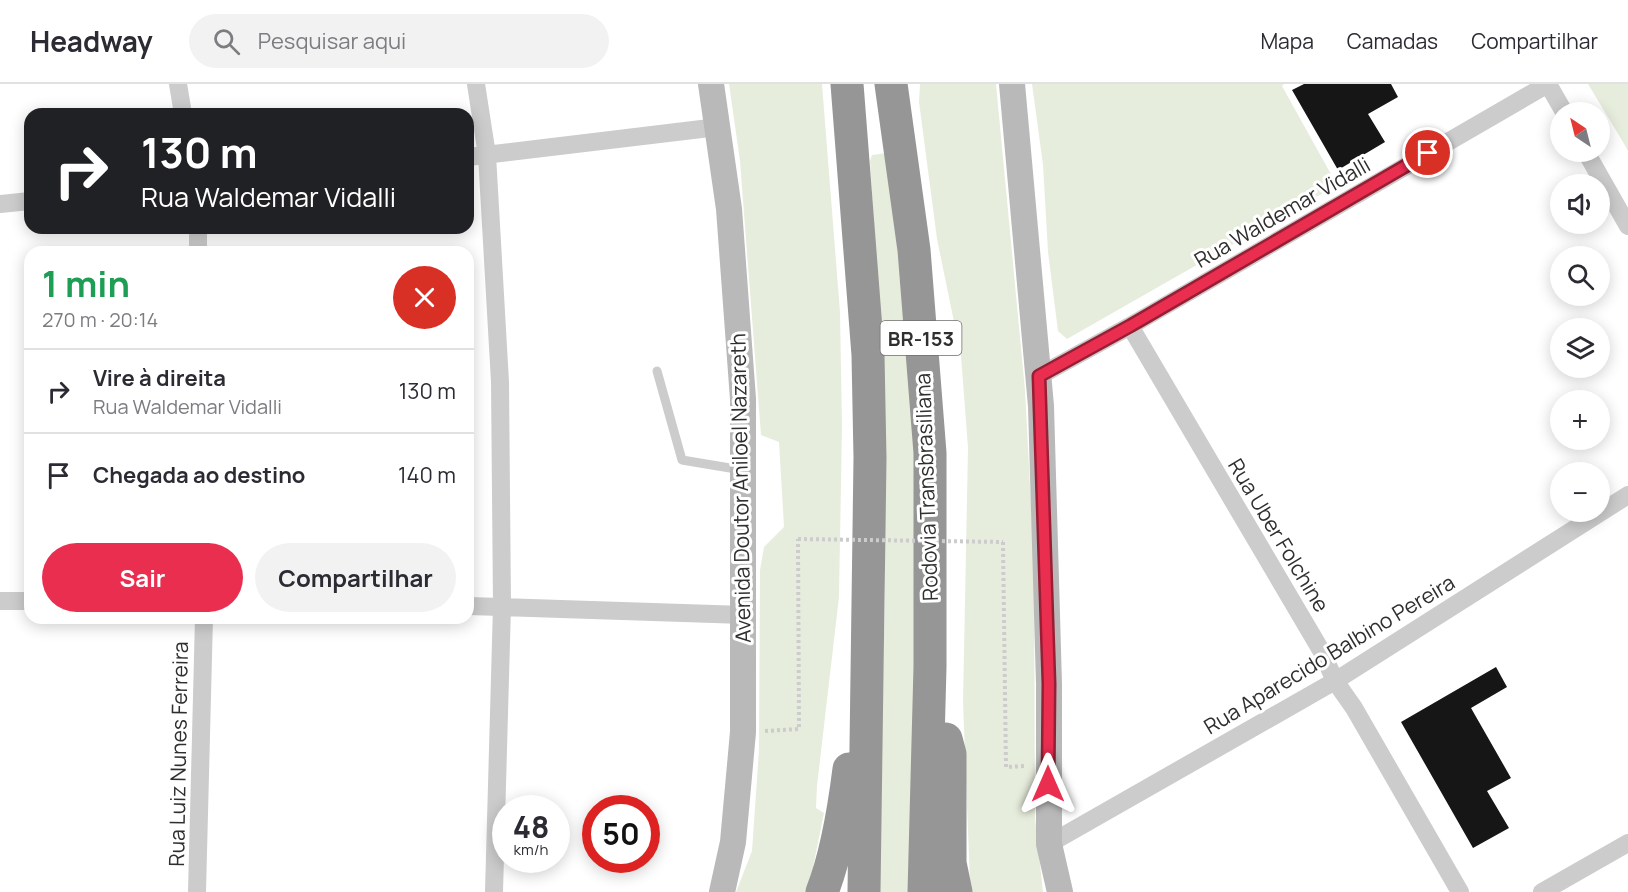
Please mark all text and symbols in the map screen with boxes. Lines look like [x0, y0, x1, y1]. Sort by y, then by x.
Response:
search box [189, 14, 609, 68]
text: Headway [30, 22, 153, 60]
icon: search [210, 25, 243, 58]
text: Pesquisar aqui [258, 26, 406, 56]
text: Mapa [1260, 27, 1314, 55]
text: Camadas [1347, 27, 1438, 55]
text: Compartilhar [1471, 27, 1598, 55]
north arrow [1550, 102, 1610, 162]
map controls [1550, 102, 1610, 522]
text: 130 m [141, 123, 258, 181]
pin [1402, 127, 1453, 178]
icon: right [42, 132, 120, 210]
icon: arrive [1411, 136, 1444, 169]
street label: Rua Waldemar Vidalli [1189, 150, 1375, 274]
button: sound [1550, 174, 1610, 234]
text: Rua Waldemar Vidalli [141, 178, 396, 215]
button: search [1550, 246, 1610, 306]
text: 1 min [42, 259, 130, 308]
button: close [393, 266, 456, 329]
text: 270 m · 20:14 [42, 306, 158, 333]
button: layers [1550, 318, 1610, 378]
road number: BR-153 [880, 321, 962, 355]
street label: Avenida Doutor Aniloel Nazareth [723, 333, 757, 643]
text: Vire à direita [93, 363, 226, 393]
street label: Rodovia Transbrasiliana [908, 373, 944, 601]
icon: right [42, 375, 75, 408]
text: 130 m [399, 376, 456, 406]
button: + [1550, 390, 1610, 450]
text: Rua Waldemar Vidalli [93, 393, 282, 420]
street label: Rua Uber Folchine [1222, 453, 1336, 617]
icon: arrive [42, 459, 75, 492]
text: Chegada ao destino [93, 460, 305, 490]
text: 140 m [398, 460, 456, 490]
button: − [1550, 462, 1610, 522]
button: Sair [42, 543, 243, 612]
button: Compartilhar [255, 543, 456, 612]
street label: Rua Aparecido Balbino Pereira [1198, 568, 1460, 740]
street label: Rua Luiz Nunes Ferreira [162, 641, 194, 867]
position arrow [1016, 752, 1080, 816]
speed limit sign: 50 [582, 795, 660, 873]
text: 48 [513, 806, 549, 847]
text: km/h [514, 839, 548, 860]

